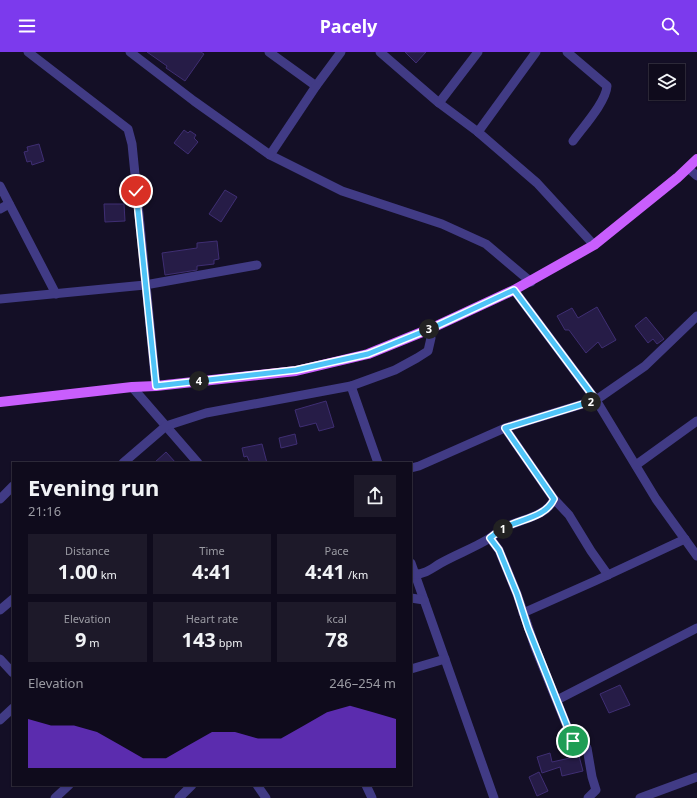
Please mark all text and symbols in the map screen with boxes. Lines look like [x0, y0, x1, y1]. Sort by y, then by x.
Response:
text: Pacely [320, 14, 377, 38]
icon: menu [16, 15, 38, 37]
icon: search [659, 15, 681, 37]
map controls [649, 64, 685, 100]
button: layers [649, 64, 685, 100]
pin [119, 174, 153, 208]
icon: check [125, 180, 147, 202]
pin: 3 [419, 319, 439, 339]
text: 3 [426, 321, 432, 336]
pin: 4 [189, 371, 209, 391]
text: 4 [196, 373, 202, 388]
pin: 2 [581, 392, 601, 412]
text: 2 [588, 394, 594, 409]
text: Evening run [28, 472, 159, 502]
button: share [354, 475, 396, 517]
text: 21:16 [28, 502, 61, 520]
pin: 1 [493, 519, 513, 539]
text: 1 [500, 521, 506, 536]
text: Distance [65, 543, 110, 558]
text: Time [199, 543, 225, 558]
text: Pace [325, 543, 349, 558]
text: 1.00 [58, 558, 98, 585]
text: 4:41 [192, 558, 232, 585]
text: 4:41 [305, 558, 345, 585]
text: km [98, 567, 117, 582]
text: /km [345, 567, 368, 582]
text: Elevation [64, 611, 111, 626]
text: Heart rate [186, 611, 238, 626]
text: kcal [327, 611, 347, 626]
text: 9 [75, 626, 86, 653]
text: 143 [181, 626, 216, 653]
text: 78 [325, 626, 348, 653]
text: m [86, 635, 100, 650]
text: bpm [216, 635, 243, 650]
text: Elevation [28, 674, 84, 692]
text: 246–254 m [329, 674, 396, 692]
pin [556, 724, 590, 758]
icon: arrive [562, 730, 584, 752]

